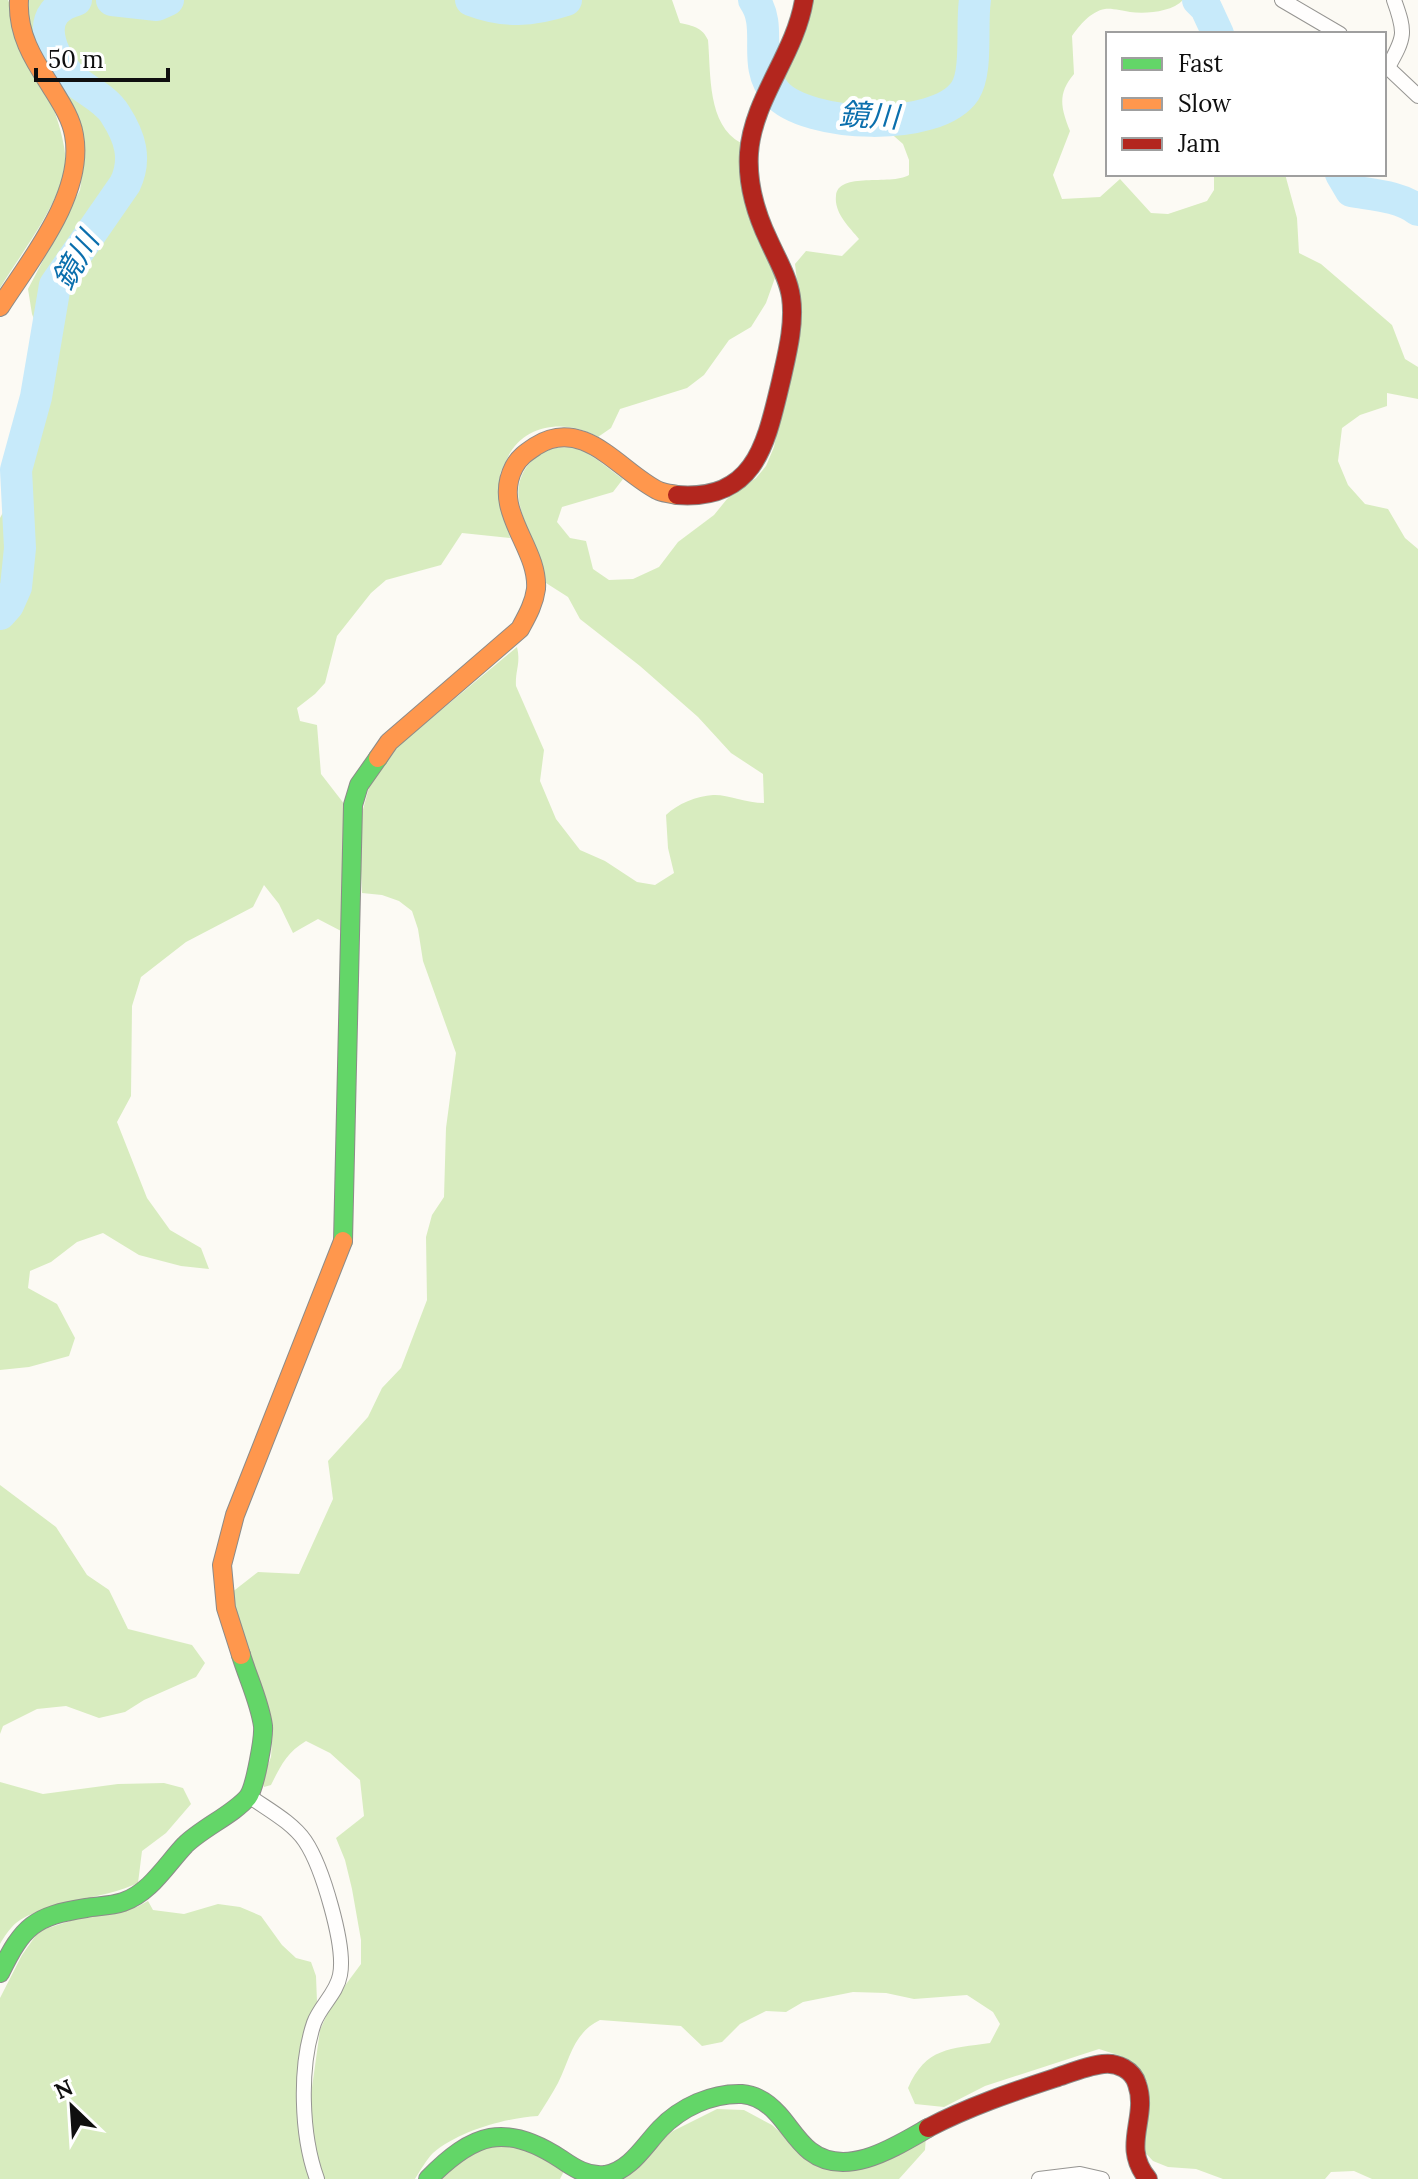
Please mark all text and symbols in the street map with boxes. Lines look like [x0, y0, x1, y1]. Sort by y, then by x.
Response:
scale bar [36, 32, 168, 82]
legend [1106, 32, 1386, 176]
text: 50 m [48, 44, 104, 75]
text: Fast [1178, 48, 1224, 79]
text: Slow [1178, 88, 1232, 119]
water label: 鏡川 [838, 94, 903, 136]
text: Jam [1177, 128, 1220, 159]
water label: 鏡川 [44, 222, 108, 295]
north arrow [32, 2067, 112, 2147]
text: N [50, 2073, 77, 2105]

